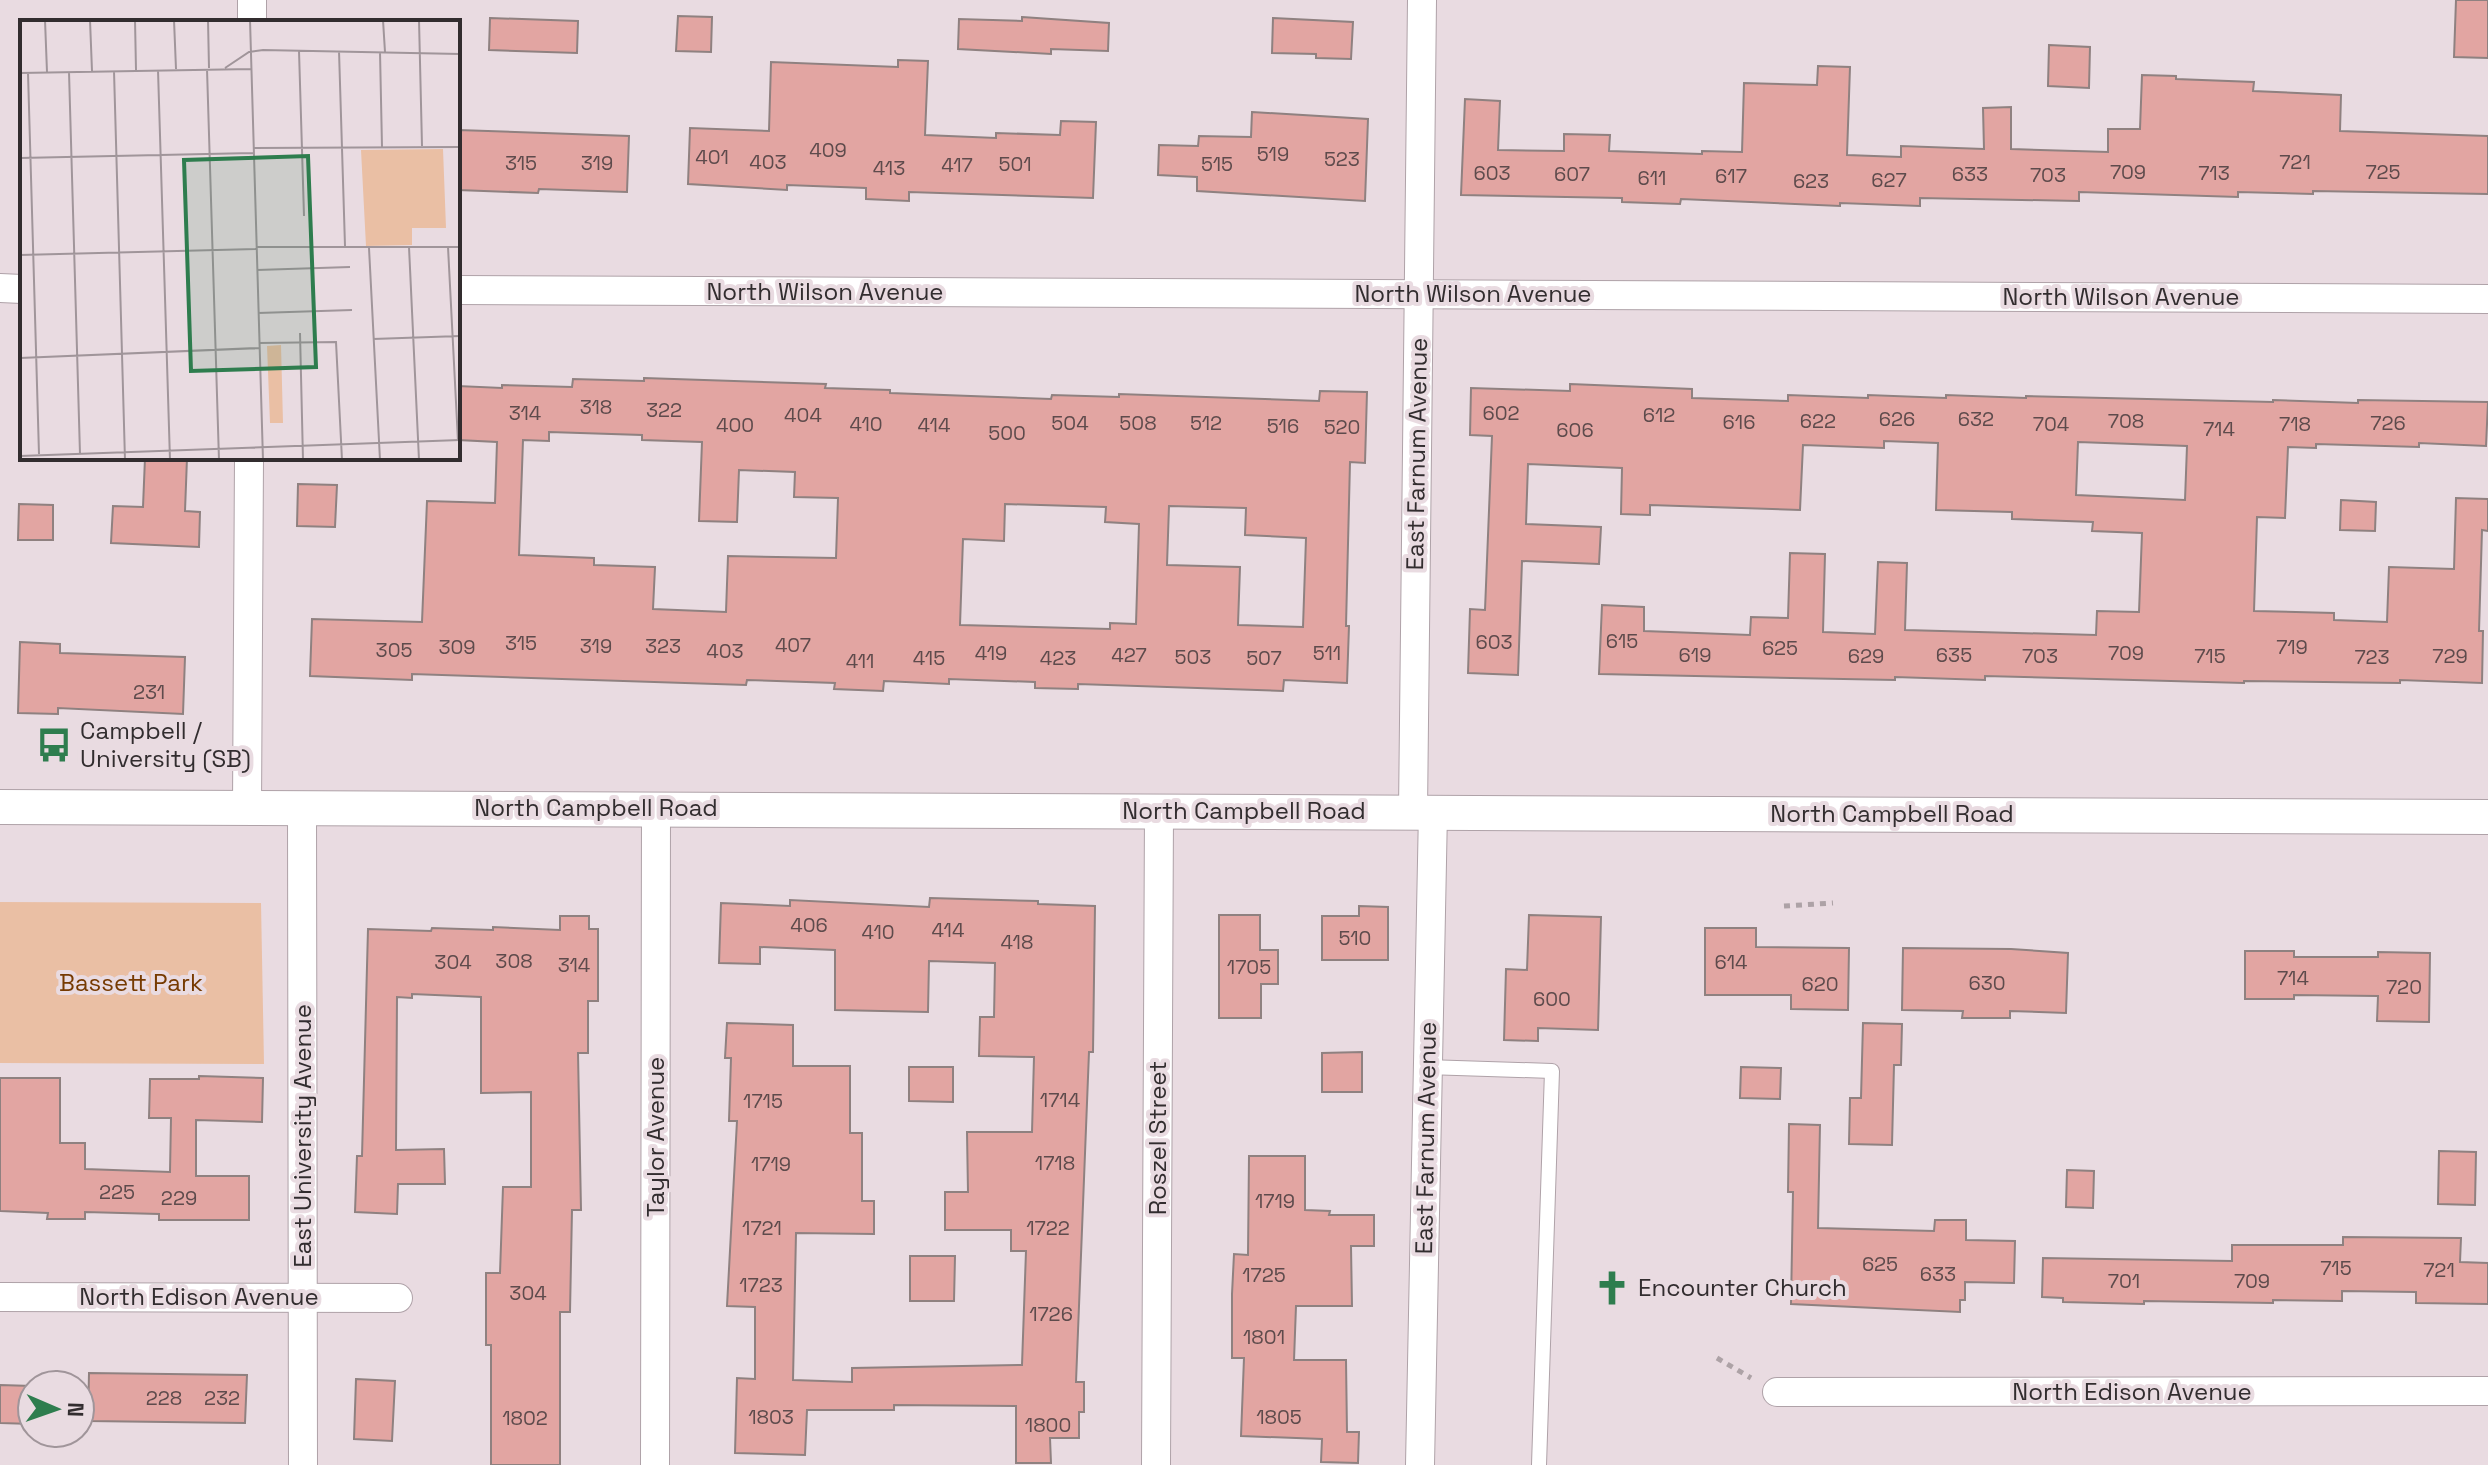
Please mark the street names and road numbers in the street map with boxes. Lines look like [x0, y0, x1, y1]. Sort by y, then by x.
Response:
street label: North Wilson Avenue [706, 276, 944, 307]
street label: North Wilson Avenue [1354, 278, 1592, 309]
street label: North Wilson Avenue [2002, 281, 2240, 312]
street label: East Farnum Avenue [1399, 337, 1434, 571]
street label: North Campbell Road [474, 792, 718, 823]
street label: North Campbell Road [1122, 795, 1366, 826]
street label: North Campbell Road [1770, 798, 2014, 829]
street label: East University Avenue [287, 1004, 318, 1268]
street label: East Farnum Avenue [1408, 1021, 1443, 1255]
street label: Taylor Avenue [640, 1057, 671, 1217]
street label: Roszel Street [1142, 1061, 1173, 1215]
street label: North Edison Avenue [79, 1281, 319, 1312]
street label: North Edison Avenue [2012, 1376, 2252, 1407]

